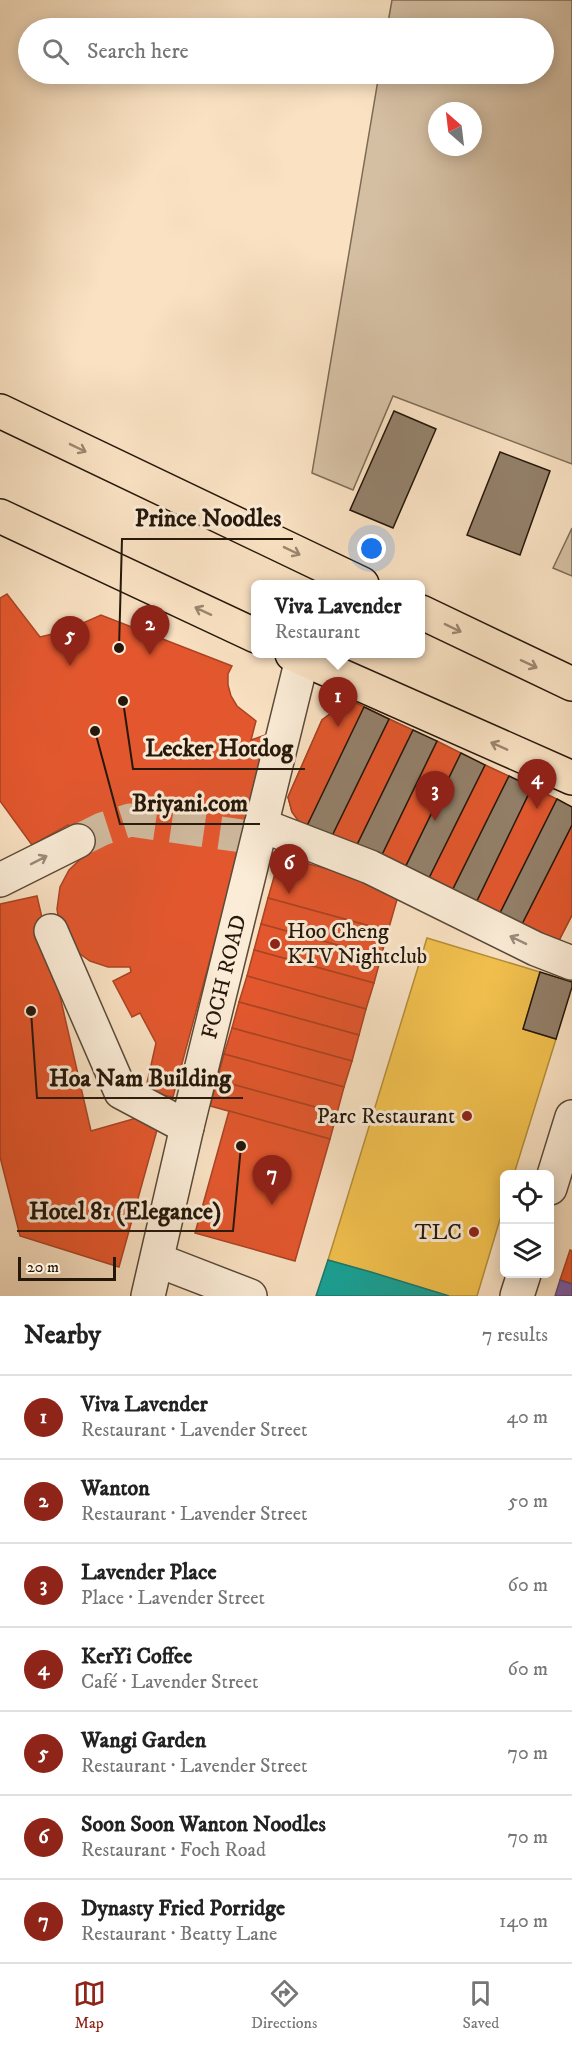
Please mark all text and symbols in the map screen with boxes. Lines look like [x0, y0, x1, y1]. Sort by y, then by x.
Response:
search box [18, 18, 554, 84]
icon: search [39, 35, 72, 68]
text: Search here [87, 38, 189, 65]
north arrow [428, 102, 482, 156]
one-way arrow [69, 443, 87, 455]
callout: Prince Noodles [122, 497, 293, 539]
text: Prince Noodles [135, 504, 281, 534]
your location [357, 534, 386, 563]
one-way arrow [282, 545, 300, 557]
popup [251, 580, 425, 658]
text: Viva Lavender [275, 593, 401, 620]
one-way arrow [194, 605, 212, 617]
pin: 2 [130, 606, 170, 655]
pin: 5 [50, 616, 90, 666]
text: Restaurant [275, 620, 360, 645]
one-way arrow [444, 623, 462, 635]
one-way arrow [519, 658, 537, 670]
pin: 1 [318, 678, 358, 727]
callout: Lecker Hotdog [133, 727, 305, 769]
text: Lecker Hotdog [145, 734, 294, 764]
one-way arrow [491, 739, 509, 751]
pin: 4 [518, 760, 556, 809]
pin: 3 [416, 772, 454, 821]
callout: Briyani.com [120, 782, 260, 824]
text: Briyani.com [132, 789, 248, 819]
pin: 6 [270, 844, 308, 894]
one-way arrow [30, 854, 48, 866]
street label: FOCH ROAD [196, 912, 252, 1042]
place label: Hoo Cheng KTV Nightclub [287, 918, 427, 970]
one-way arrow [510, 934, 528, 945]
marker: Hoo Cheng KTV Nightclub [268, 937, 282, 951]
callout: Hoa Nam Building [37, 1056, 243, 1098]
text: Hoa Nam Building [49, 1064, 232, 1094]
place label: Parc Restaurant [317, 1103, 455, 1130]
marker: Parc Restaurant [460, 1109, 474, 1123]
pin: 7 [252, 1156, 292, 1205]
map controls [500, 1170, 554, 1278]
button: locate [500, 1170, 554, 1224]
callout: Hotel 81 (Elegance) [17, 1189, 233, 1231]
text: Hotel 81 (Elegance) [29, 1197, 221, 1227]
place label: TLC [415, 1219, 462, 1246]
button: layers [500, 1224, 554, 1278]
marker: TLC [467, 1225, 481, 1239]
scale bar [18, 1254, 116, 1282]
text: 20 m [27, 1257, 59, 1277]
text: Nearby [24, 1319, 101, 1352]
text: 7 results [482, 1323, 548, 1348]
text: Viva Lavender [81, 1391, 208, 1418]
text: 1 [40, 1405, 47, 1430]
text: 40 m [506, 1405, 548, 1430]
text: Restaurant · Lavender Street [81, 1418, 307, 1443]
text: Wanton [81, 1475, 150, 1502]
text: 2 [39, 1489, 48, 1514]
text: 50 m [508, 1489, 548, 1514]
text: Restaurant · Lavender Street [81, 1502, 307, 1527]
text: Lavender Place [81, 1559, 217, 1586]
text: 3 [40, 1573, 47, 1598]
text: 60 m [508, 1573, 548, 1598]
text: Place · Lavender Street [81, 1586, 265, 1611]
text: KerYi Coffee [81, 1643, 192, 1670]
text: 4 [38, 1657, 49, 1682]
text: 60 m [508, 1657, 548, 1682]
text: Café · Lavender Street [81, 1670, 258, 1695]
text: Wangi Garden [81, 1727, 206, 1754]
text: 5 [39, 1741, 48, 1766]
text: 70 m [507, 1741, 548, 1766]
text: Restaurant · Lavender Street [81, 1754, 307, 1779]
text: Soon Soon Wanton Noodles [81, 1811, 326, 1838]
text: 6 [38, 1825, 49, 1850]
text: 70 m [507, 1825, 548, 1850]
text: Restaurant · Foch Road [81, 1838, 266, 1863]
text: Dynasty Fried Porridge [81, 1895, 285, 1922]
text: 7 [38, 1909, 49, 1934]
text: 140 m [499, 1909, 548, 1934]
text: Restaurant · Beatty Lane [81, 1922, 277, 1947]
tab: Map [73, 1977, 106, 2033]
tab: Directions [251, 1977, 317, 2033]
tab: Saved [463, 1977, 499, 2033]

